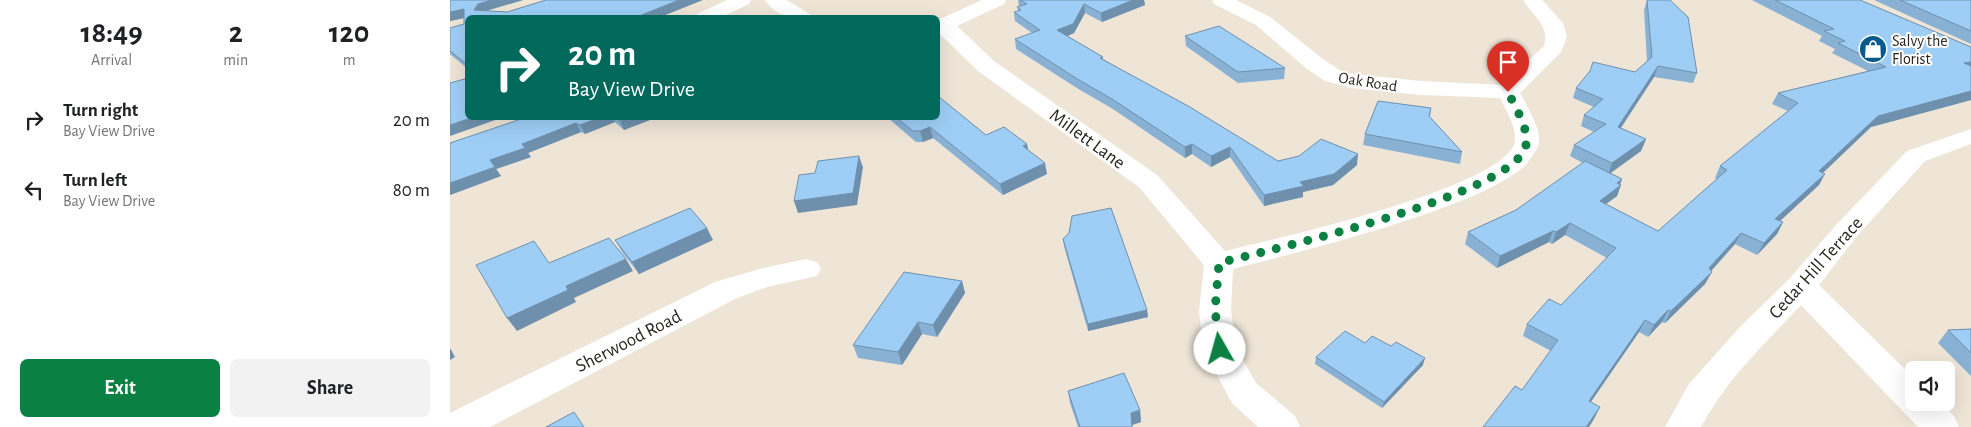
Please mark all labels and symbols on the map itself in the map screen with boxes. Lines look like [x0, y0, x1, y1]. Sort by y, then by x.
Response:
place label: Salvy the Florist [1892, 33, 1948, 67]
shop icon: Salvy the Florist [1858, 34, 1888, 64]
pin [1487, 41, 1529, 92]
street label: Oak Road [1337, 69, 1398, 95]
street label: Millett Lane [1046, 106, 1128, 173]
street label: Cedar Hill Terrace [1766, 213, 1867, 323]
street label: Sherwood Road [573, 307, 685, 376]
position arrow [1193, 322, 1245, 374]

